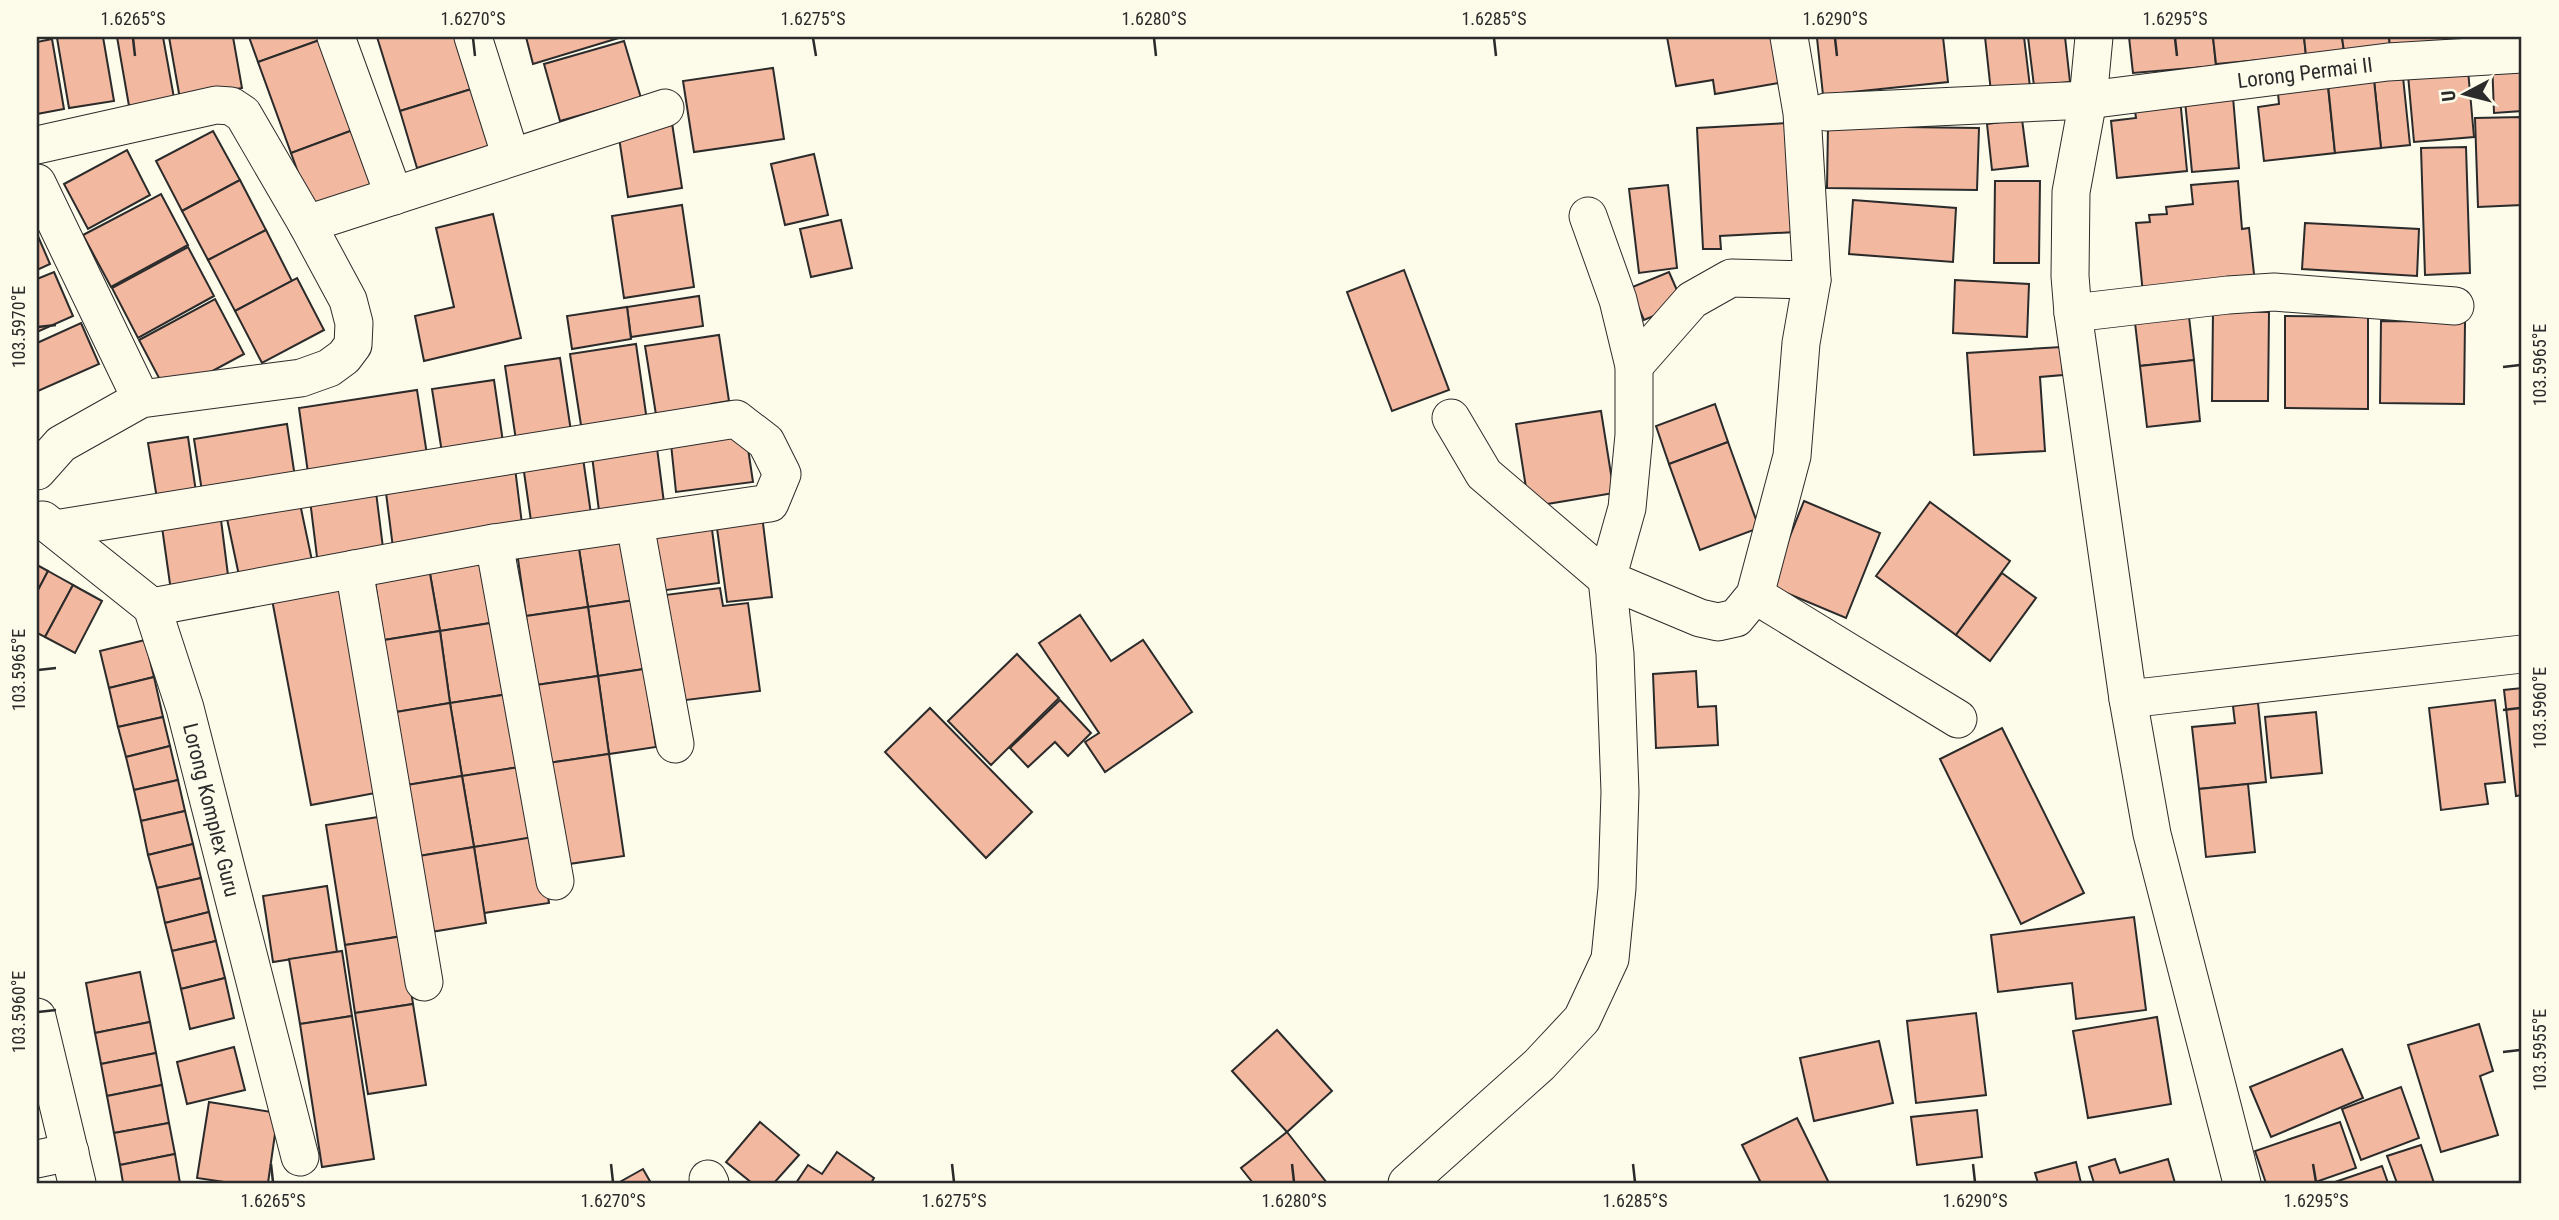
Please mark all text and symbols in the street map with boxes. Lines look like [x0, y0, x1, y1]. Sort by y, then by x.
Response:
text: 1.6265°S [100, 8, 166, 29]
text: 1.6270°S [440, 8, 506, 29]
text: 1.6275°S [780, 8, 846, 29]
text: 1.6280°S [1121, 8, 1187, 29]
text: 1.6285°S [1461, 8, 1527, 29]
text: 1.6290°S [1802, 8, 1868, 29]
text: 1.6295°S [2142, 8, 2208, 29]
street label: Lorong Permai II [2236, 53, 2374, 93]
north arrow [2430, 60, 2500, 130]
text: U [2437, 89, 2461, 103]
text: 103.5970°E [8, 286, 29, 368]
text: 103.5965°E [2529, 324, 2550, 406]
text: 103.5965°E [8, 629, 29, 711]
text: 103.5960°E [2529, 667, 2550, 749]
street label: Lorong Komplex Guru [178, 721, 244, 899]
text: 103.5960°E [8, 971, 29, 1053]
text: 103.5955°E [2529, 1009, 2550, 1091]
text: 1.6265°S [240, 1190, 306, 1211]
text: 1.6270°S [580, 1190, 646, 1211]
text: 1.6275°S [921, 1190, 987, 1211]
text: 1.6280°S [1261, 1190, 1327, 1211]
text: 1.6285°S [1602, 1190, 1668, 1211]
text: 1.6290°S [1942, 1190, 2008, 1211]
text: 1.6295°S [2283, 1190, 2349, 1211]

